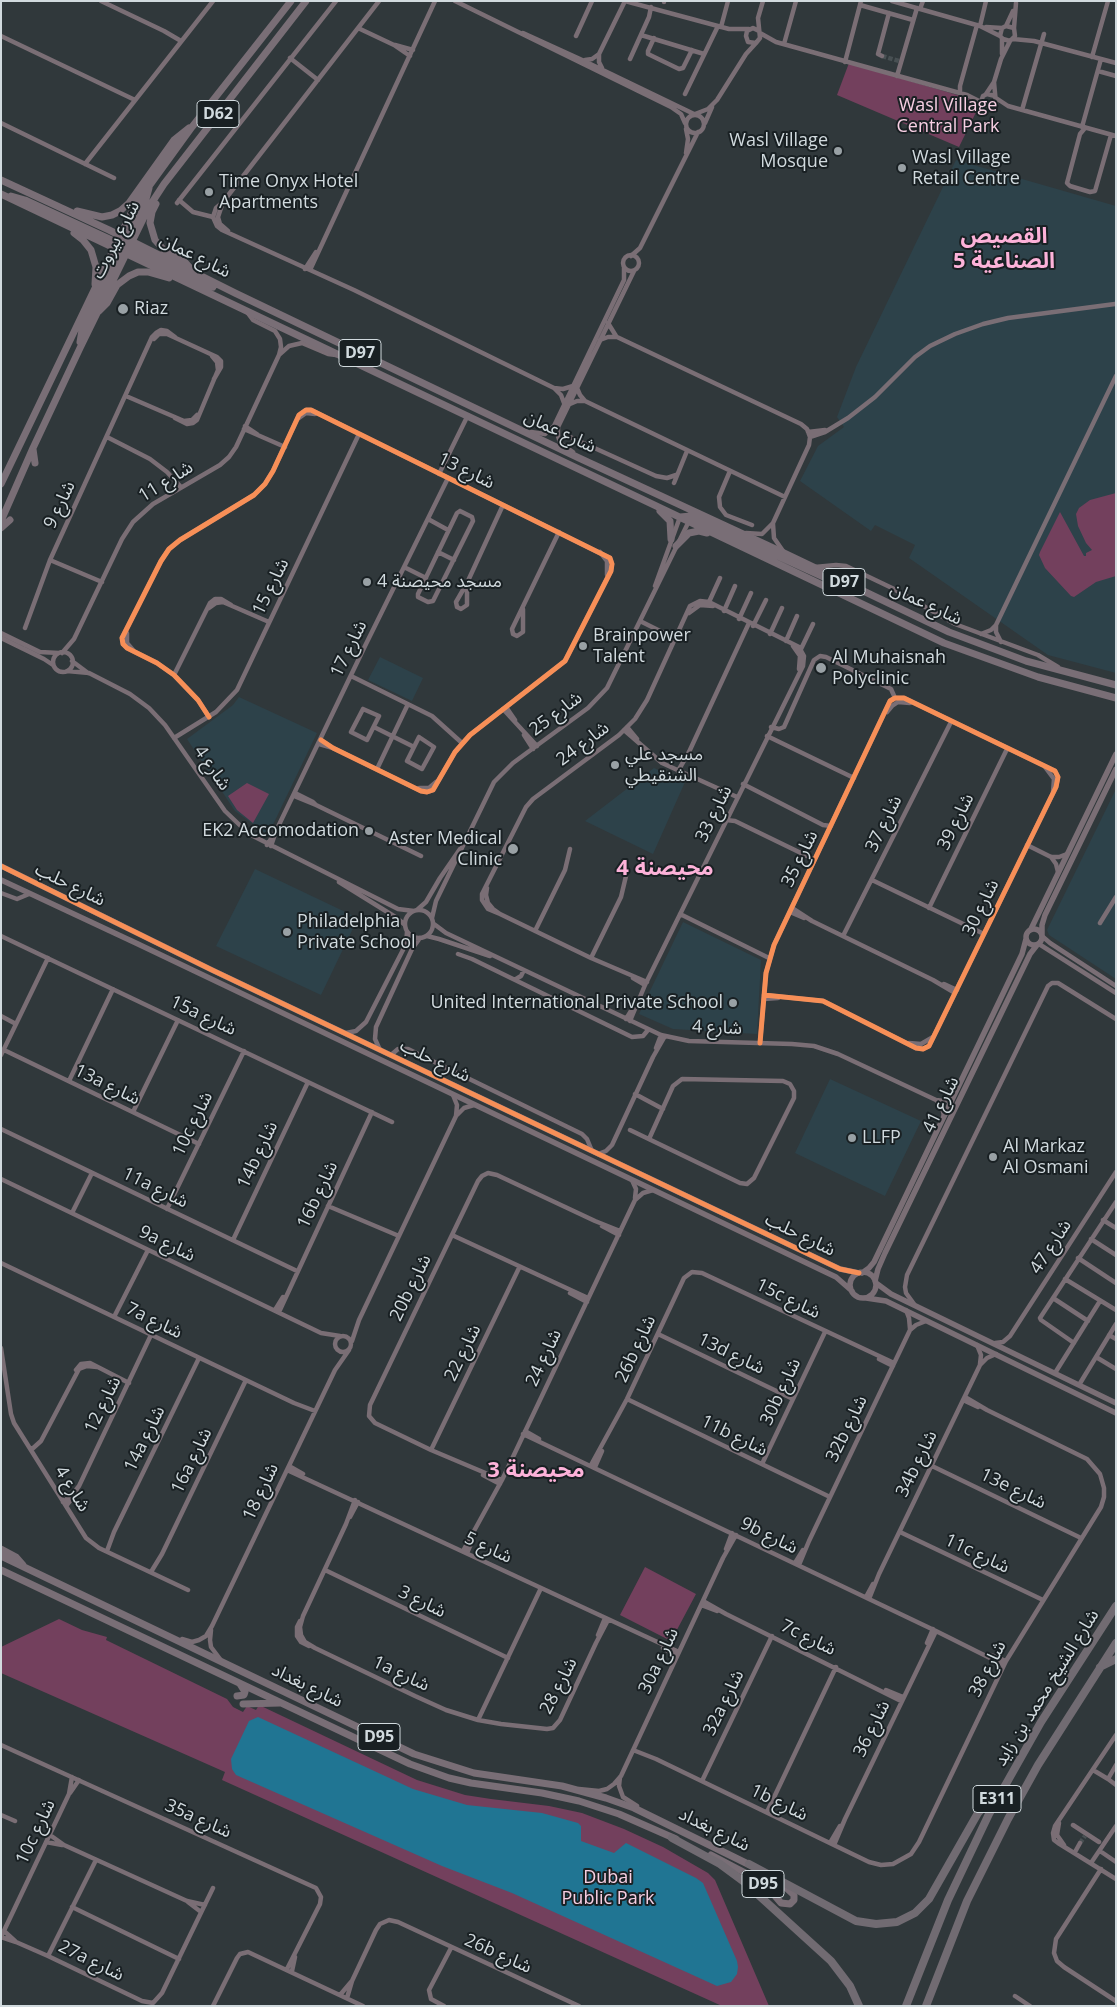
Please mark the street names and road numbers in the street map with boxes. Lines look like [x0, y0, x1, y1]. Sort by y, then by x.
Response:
road number: D62 [197, 100, 239, 128]
street label: شارع بيروت [87, 198, 145, 282]
street label: شارع عمان [156, 229, 234, 283]
road number: D97 [339, 339, 381, 366]
street label: شارع عمان [521, 406, 599, 458]
street label: شارع 13 [434, 448, 498, 494]
street label: شارع 11 [135, 457, 197, 507]
street label: شارع 9 [40, 478, 80, 532]
street label: شارع 15 [248, 555, 294, 619]
road number: D97 [823, 568, 865, 596]
street label: شارع عمان [887, 578, 965, 630]
street label: شارع 17 [326, 617, 372, 681]
street label: شارع 25 [525, 687, 587, 741]
street label: شارع 24 [552, 717, 614, 771]
street label: شارع 4 [189, 741, 235, 795]
street label: شارع 33 [691, 782, 737, 846]
street label: شارع 39 [933, 790, 979, 854]
street label: شارع 37 [861, 792, 907, 856]
street label: شارع 35 [777, 827, 823, 891]
street label: شارع حلب [31, 859, 109, 911]
street label: شارع 30 [958, 876, 1004, 940]
street label: 15a شارع [167, 991, 239, 1041]
street label: شارع 4 [692, 1016, 742, 1040]
street label: شارع حلب [396, 1035, 474, 1087]
street label: 13a شارع [71, 1060, 143, 1110]
street label: شارع 41 [918, 1073, 964, 1137]
street label: 10c شارع [168, 1088, 218, 1160]
street label: 14b شارع [233, 1118, 283, 1192]
street label: 16b شارع [293, 1158, 343, 1232]
street label: 11a شارع [119, 1163, 191, 1213]
street label: شارع حلب [761, 1209, 839, 1261]
street label: شارع 47 [1026, 1216, 1076, 1278]
street label: 9a شارع [135, 1221, 199, 1267]
street label: 20b شارع [386, 1251, 436, 1325]
street label: 15c شارع [752, 1274, 824, 1324]
street label: 7a شارع [122, 1298, 186, 1344]
street label: 26b شارع [611, 1312, 661, 1386]
street label: شارع 22 [440, 1321, 486, 1385]
street label: شارع 24 [521, 1326, 567, 1390]
street label: 13d شارع [694, 1329, 768, 1379]
street label: 30b شارع [756, 1355, 806, 1429]
street label: شارع 12 [80, 1373, 126, 1437]
street label: 32b شارع [822, 1392, 872, 1466]
street label: 14a شارع [120, 1403, 170, 1475]
street label: 11b شارع [697, 1411, 771, 1461]
street label: 16a شارع [167, 1425, 217, 1497]
street label: 34b شارع [892, 1427, 942, 1501]
street label: شارع 18 [238, 1460, 284, 1524]
street label: شارع 4 [50, 1462, 94, 1516]
street label: 13e شارع [977, 1464, 1049, 1514]
street label: 9b شارع [737, 1513, 801, 1559]
street label: شارع 5 [461, 1528, 515, 1568]
street label: 11c شارع [941, 1530, 1013, 1578]
street label: شارع 3 [395, 1581, 449, 1623]
street label: شارع الشيخ محمد بن زايد [990, 1606, 1104, 1770]
street label: 7c شارع [777, 1615, 839, 1661]
street label: 30a شارع [634, 1625, 684, 1697]
street label: شارع 38 [965, 1637, 1011, 1701]
street label: 1a شارع [369, 1652, 433, 1696]
street label: شارع 28 [536, 1654, 582, 1718]
street label: شارع بغداد [268, 1660, 346, 1712]
street label: 32a شارع [699, 1667, 749, 1739]
street label: شارع 36 [849, 1697, 895, 1761]
road number: D95 [358, 1724, 400, 1750]
street label: 1b شارع [747, 1780, 811, 1826]
road number: E311 [973, 1786, 1021, 1812]
street label: 35a شارع [161, 1795, 235, 1843]
street label: 10c شارع [12, 1796, 60, 1868]
street label: شارع بغداد [675, 1804, 753, 1856]
road number: D95 [742, 1870, 784, 1898]
street label: 26b شارع [461, 1930, 535, 1978]
street label: 27a شارع [55, 1936, 127, 1986]

